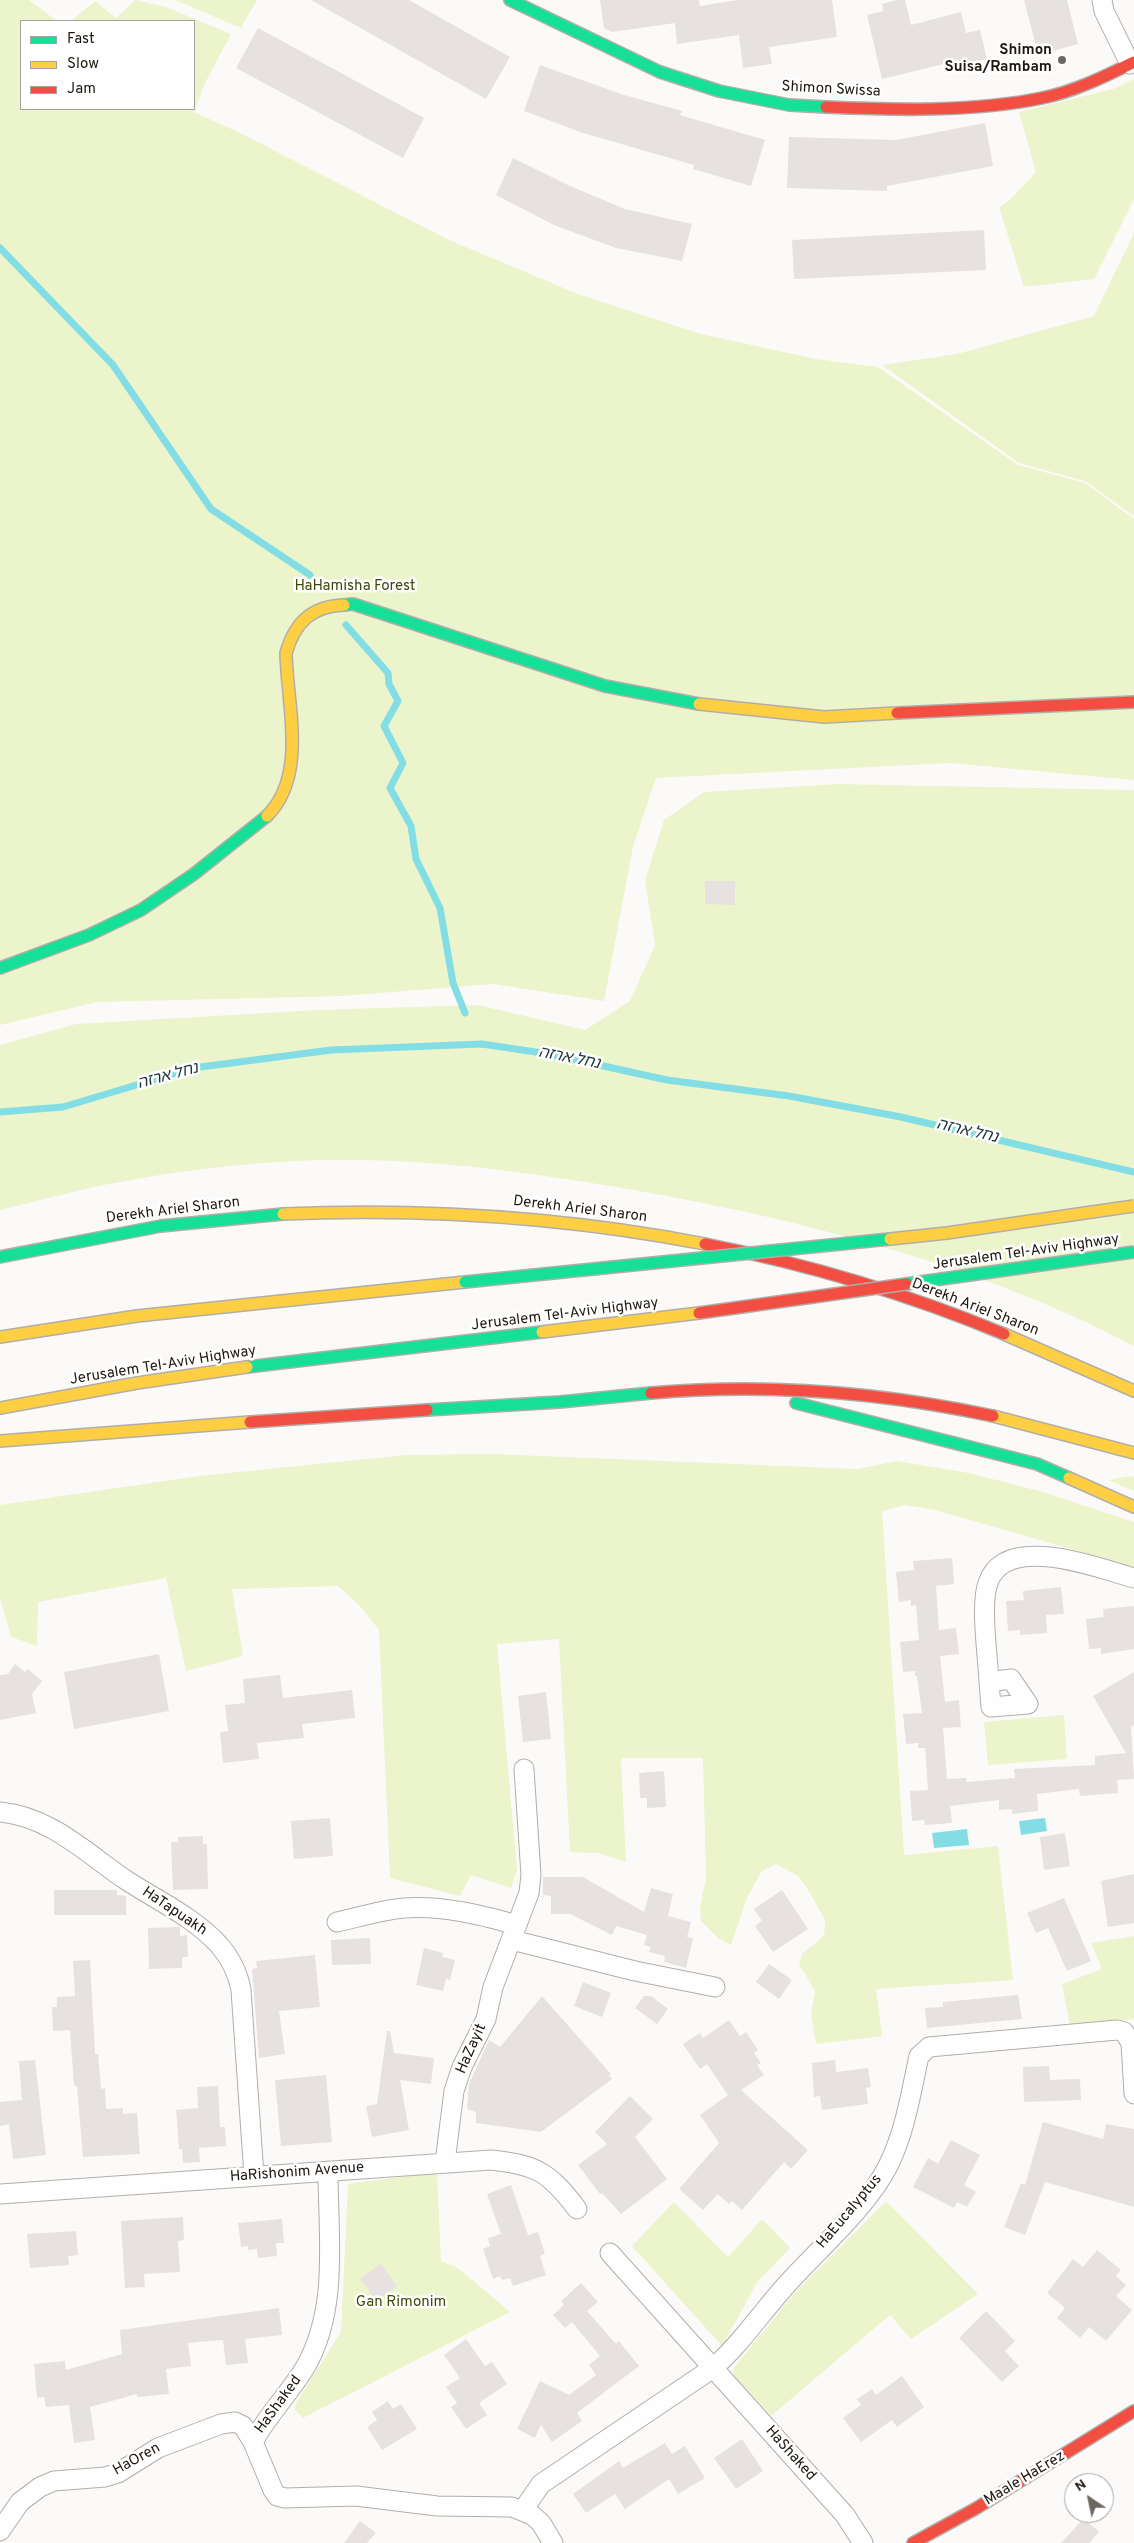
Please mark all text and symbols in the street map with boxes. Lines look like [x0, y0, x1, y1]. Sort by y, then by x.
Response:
legend [20, 20, 195, 110]
text: Fast [67, 30, 95, 49]
place label: Shimon Suisa/Rambam [944, 42, 1052, 77]
marker: Shimon Suisa/Rambam [1056, 54, 1068, 66]
text: Slow [67, 55, 99, 74]
street label: Shimon Swissa [781, 78, 881, 102]
text: Jam [67, 80, 96, 99]
park label: HaHamisha Forest [294, 578, 416, 596]
water label: נחל ארזה [537, 1044, 601, 1074]
water label: נחל ארזה [135, 1060, 201, 1094]
water label: נחל ארזה [934, 1116, 1000, 1148]
street label: Derekh Ariel Sharon [512, 1193, 648, 1227]
street label: Derekh Ariel Sharon [105, 1194, 241, 1228]
street label: Jerusalem Tel-Aviv Highway [931, 1231, 1121, 1275]
street label: Derekh Ariel Sharon [909, 1275, 1041, 1341]
street label: Jerusalem Tel-Aviv Highway [470, 1295, 660, 1335]
street label: Jerusalem Tel-Aviv Highway [69, 1342, 257, 1390]
street label: HaTapuakh [138, 1884, 210, 1940]
street label: HaZayit [453, 2021, 491, 2077]
street label: HaRishonim Avenue [229, 2159, 365, 2187]
street label: HaEucalyptus [814, 2171, 886, 2253]
park label: Gan Rimonim [356, 2294, 446, 2312]
street label: HaShaked [252, 2372, 306, 2438]
street label: HaShaked [761, 2423, 819, 2485]
street label: HaOren [110, 2440, 164, 2480]
street label: Maale HaErez [981, 2448, 1069, 2510]
north arrow [1064, 2473, 1114, 2523]
text: N [1072, 2476, 1090, 2496]

